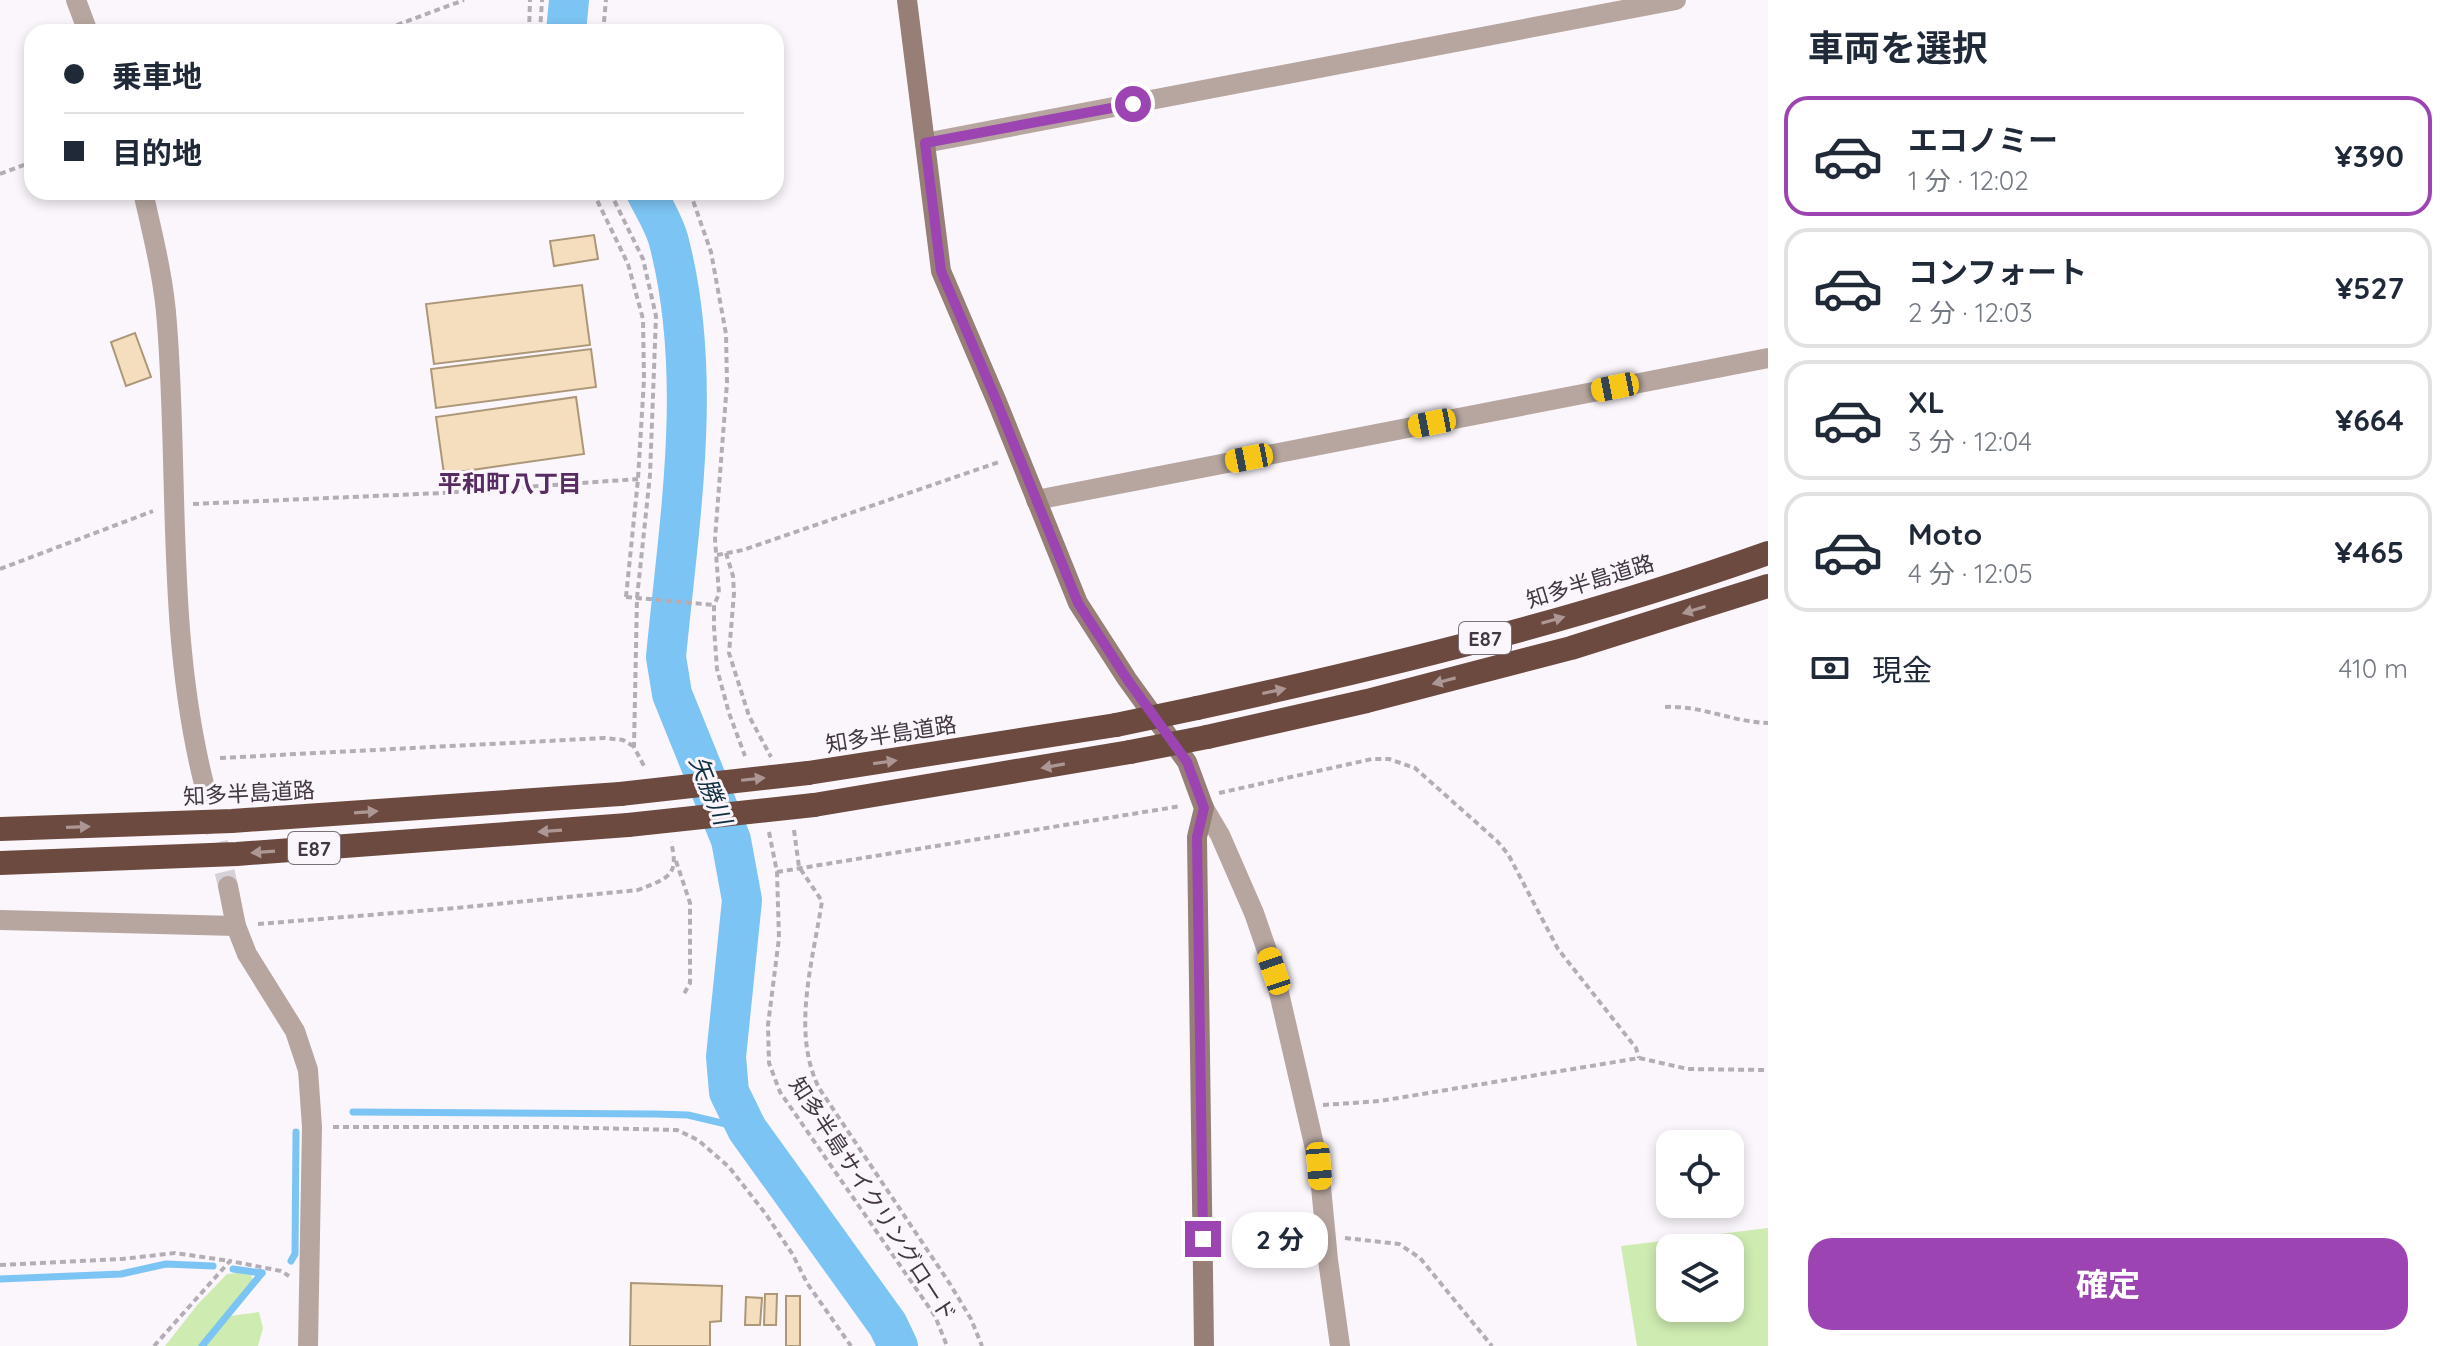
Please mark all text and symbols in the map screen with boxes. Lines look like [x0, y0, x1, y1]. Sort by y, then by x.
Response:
text: 車両を選択 [1808, 25, 1988, 70]
text: 乗車地 [112, 57, 202, 95]
route start [1115, 86, 1151, 122]
icon: car [1812, 120, 1884, 192]
text: エコノミー [1908, 121, 2058, 159]
text: 目的地 [112, 134, 202, 172]
text: ¥390 [2335, 137, 2404, 175]
text: 1 分 · 12:02 [1908, 164, 2029, 197]
icon: car [1812, 252, 1884, 324]
text: コンフォート [1908, 253, 2087, 291]
text: ¥527 [2335, 269, 2404, 307]
text: 2 分 · 12:03 [1908, 296, 2033, 329]
car [1589, 371, 1641, 403]
text: XL [1908, 383, 1945, 421]
icon: car [1812, 384, 1884, 456]
text: ¥664 [2335, 401, 2404, 439]
car [1406, 407, 1458, 439]
text: 3 分 · 12:04 [1908, 425, 2032, 458]
car [1223, 442, 1275, 474]
district label: 平和町八丁目 [438, 468, 582, 498]
text: Moto [1908, 515, 1982, 553]
icon: car [1812, 516, 1884, 588]
text: ¥465 [2335, 533, 2404, 571]
street label: 知多半島道路 [1523, 548, 1657, 614]
text: 4 分 · 12:05 [1908, 557, 2033, 590]
one-way arrow [1681, 604, 1705, 616]
one-way arrow [1541, 613, 1565, 626]
road number: E87 [1459, 622, 1511, 654]
icon: cash [1808, 646, 1852, 690]
text: 現金 [1872, 651, 1932, 689]
text: 410 m [2339, 652, 2408, 685]
one-way arrow [1431, 675, 1456, 687]
one-way arrow [1261, 684, 1286, 697]
street label: 知多半島道路 [824, 710, 958, 758]
water label: 矢勝川 [684, 751, 740, 832]
one-way arrow [873, 755, 898, 768]
one-way arrow [1040, 760, 1065, 772]
one-way arrow [741, 773, 766, 786]
street label: 知多半島道路 [182, 776, 316, 810]
one-way arrow [354, 805, 379, 818]
one-way arrow [66, 820, 91, 833]
one-way arrow [538, 825, 563, 838]
road number: E87 [288, 832, 340, 864]
one-way arrow [250, 846, 275, 859]
car [1255, 944, 1293, 998]
street label: 知多半島サイクリングロード [783, 1072, 963, 1326]
map controls [1656, 1130, 1744, 1322]
button: locate [1656, 1130, 1744, 1218]
car [1305, 1141, 1333, 1191]
callout: 2 分 [1231, 1211, 1327, 1267]
route end [1185, 1221, 1221, 1257]
text: 2 分 [1256, 1223, 1304, 1256]
button: layers [1656, 1234, 1744, 1322]
button: 確定 [1808, 1238, 2408, 1330]

